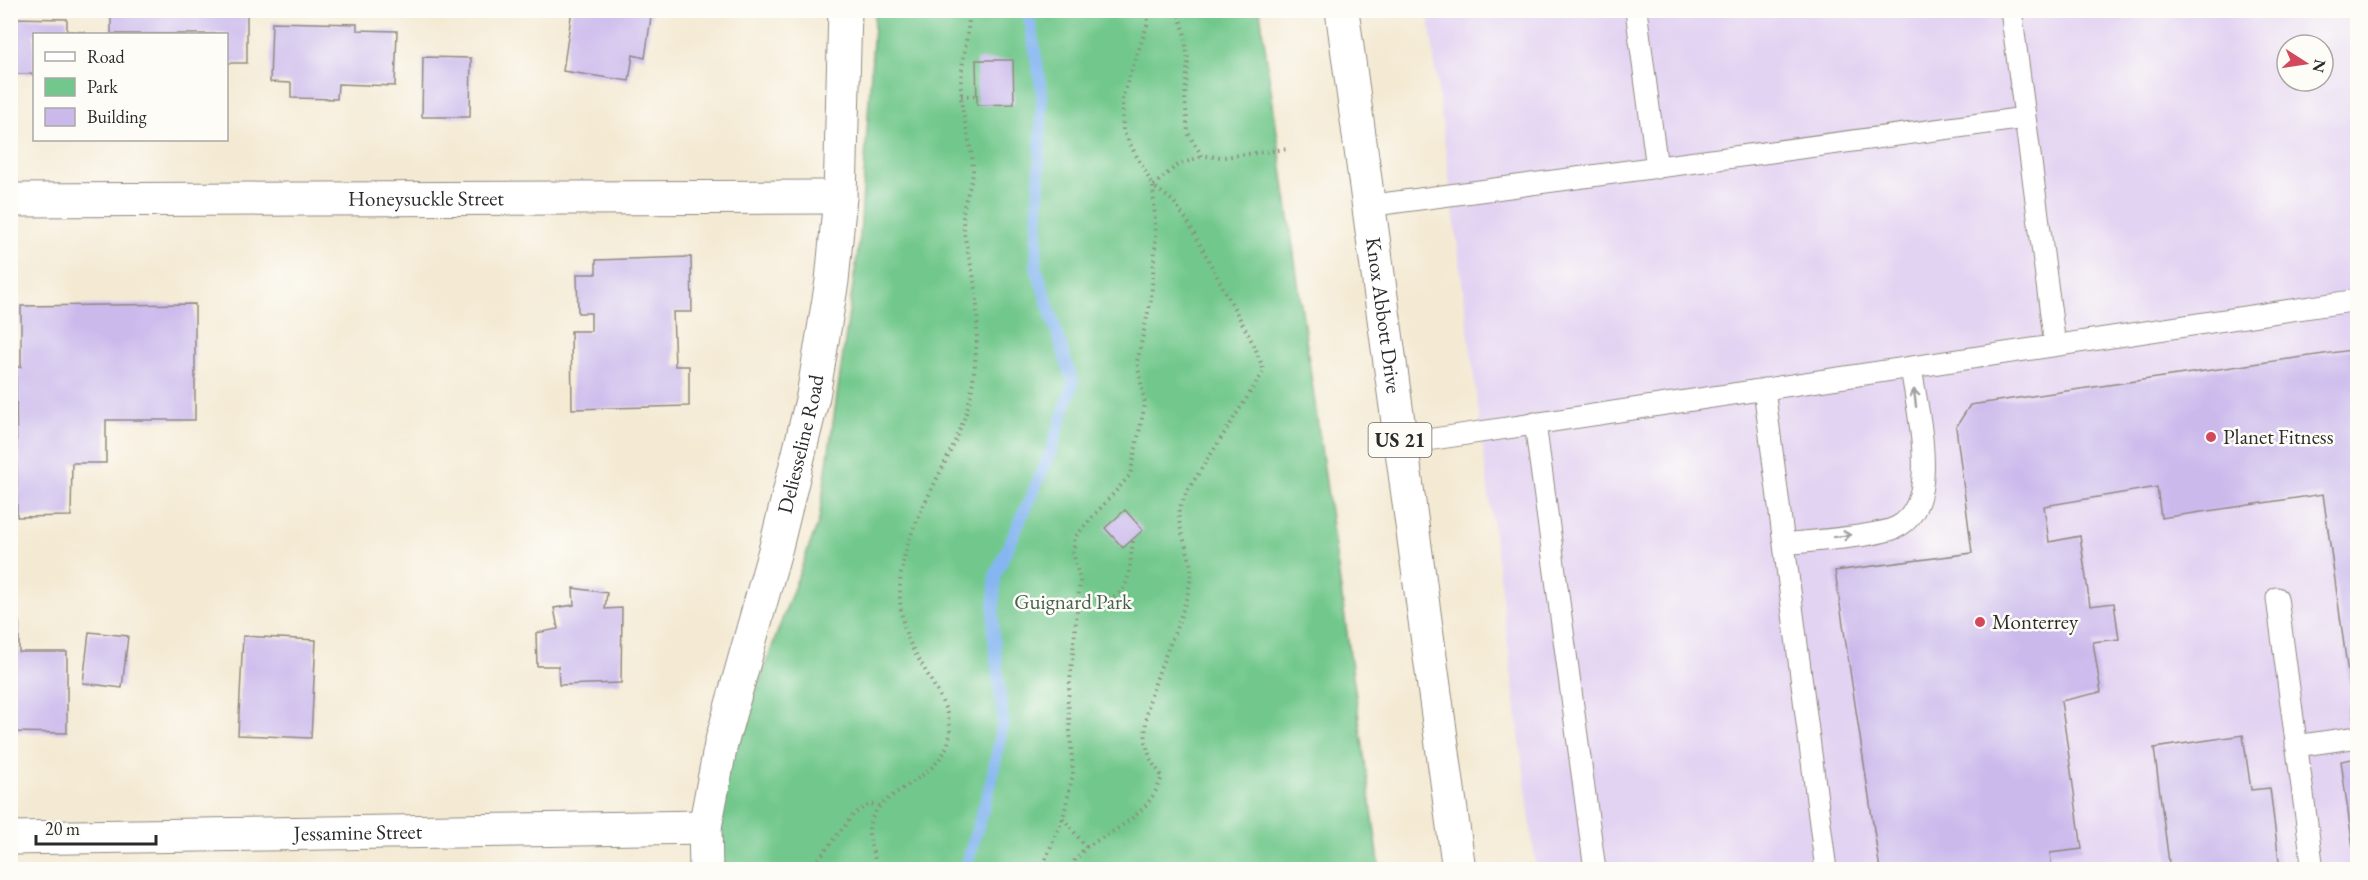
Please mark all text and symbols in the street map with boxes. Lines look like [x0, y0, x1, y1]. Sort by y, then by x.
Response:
legend [33, 33, 228, 141]
north arrow [2275, 33, 2335, 93]
text: Road [87, 45, 126, 68]
text: N [2308, 57, 2331, 75]
text: Park [87, 75, 118, 98]
text: Building [87, 105, 147, 128]
street label: Honeysuckle Street [348, 184, 504, 212]
street label: Knox Abbott Drive [1360, 235, 1408, 395]
street label: Deliesseline Road [771, 372, 829, 516]
one-way arrow [1909, 389, 1920, 409]
road number: US 21 [1368, 423, 1432, 457]
place label: Planet Fitness [2223, 423, 2334, 450]
marker: Planet Fitness [2204, 430, 2218, 444]
one-way arrow [1832, 531, 1851, 542]
park label: Guignard Park [1014, 588, 1133, 615]
place label: Monterrey [1992, 608, 2079, 635]
marker: Monterrey [1973, 615, 1987, 629]
scale bar [36, 808, 156, 846]
text: 20 m [45, 817, 80, 840]
street label: Jessamine Street [291, 817, 423, 847]

